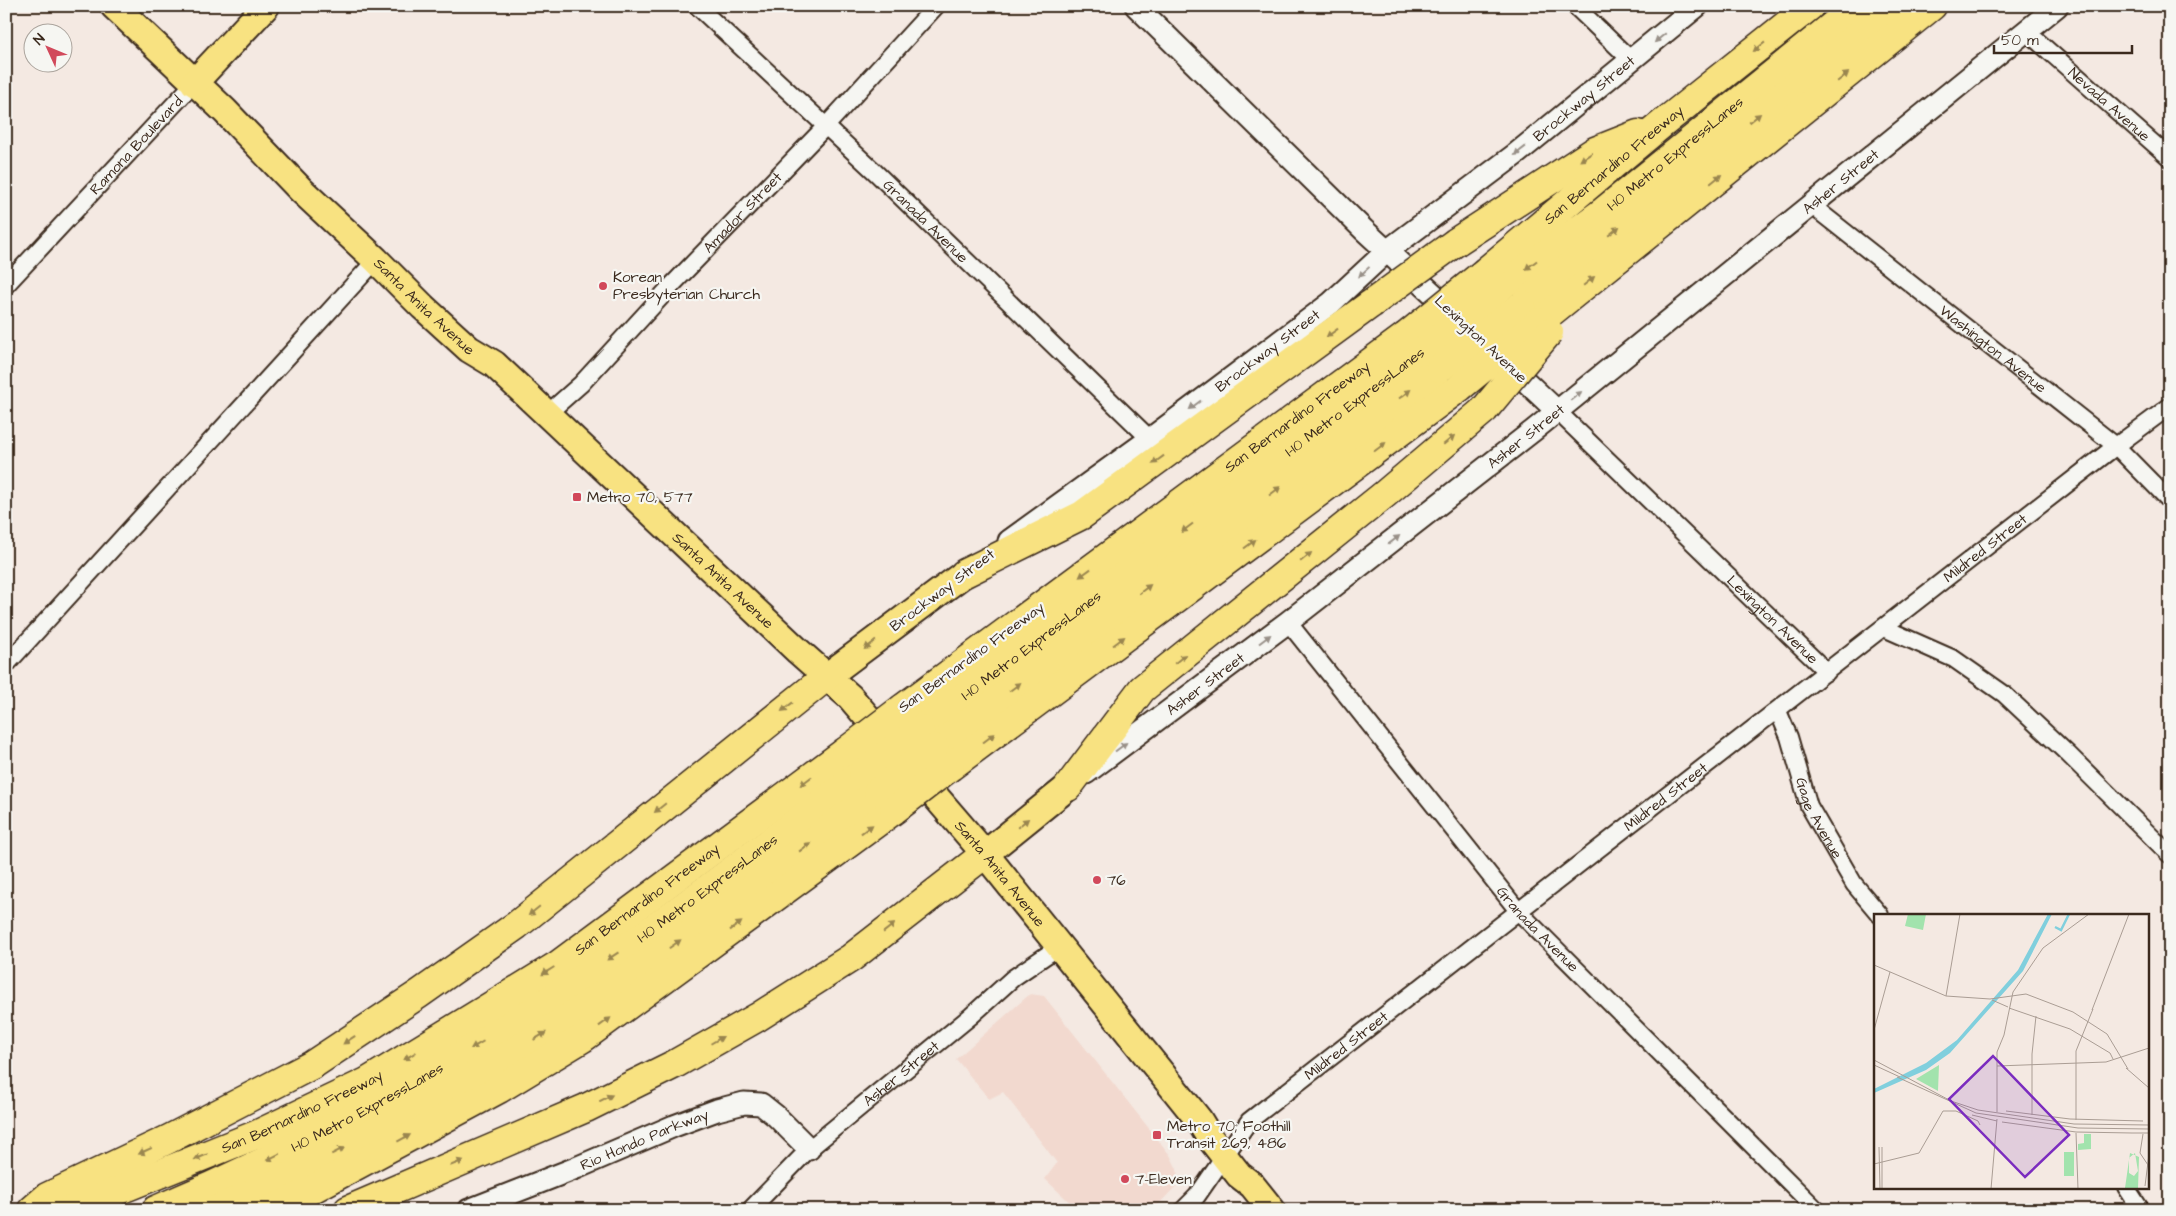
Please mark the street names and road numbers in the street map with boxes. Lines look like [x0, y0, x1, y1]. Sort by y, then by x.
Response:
street label: Brockway Street [1529, 51, 1640, 147]
street label: Nevada Avenue [2063, 63, 2155, 147]
street label: Ramona Boulevard [85, 91, 188, 200]
street label: I-10 Metro ExpressLanes [1602, 92, 1749, 216]
street label: San Bernardino Freeway [1539, 101, 1689, 229]
street label: Asher Street [1798, 144, 1884, 219]
street label: Amador Street [698, 167, 787, 258]
street label: Granada Avenue [878, 175, 973, 268]
street label: Santa Anita Avenue [369, 253, 478, 361]
street label: Lexington Avenue [1429, 291, 1532, 389]
street label: Washington Avenue [1935, 300, 2051, 398]
street label: Brockway Street [1211, 305, 1325, 397]
street label: I-10 Metro ExpressLanes [1280, 342, 1430, 462]
street label: San Bernardino Freeway [1220, 356, 1375, 478]
street label: Asher Street [1483, 399, 1569, 474]
street label: Mildred Street [1939, 509, 2032, 588]
street label: Santa Anita Avenue [667, 528, 778, 634]
street label: Brockway Street [886, 544, 1000, 638]
street label: Lexington Avenue [1722, 571, 1823, 669]
street label: I-10 Metro ExpressLanes [957, 586, 1106, 706]
street label: San Bernardino Freeway [894, 597, 1049, 718]
street label: Asher Street [1162, 648, 1249, 721]
street label: Mildred Street [1619, 758, 1712, 836]
street label: Gage Avenue [1790, 775, 1847, 863]
street label: Santa Anita Avenue [949, 816, 1050, 932]
street label: I-10 Metro ExpressLanes [633, 829, 783, 948]
street label: San Bernardino Freeway [570, 839, 725, 960]
street label: Granada Avenue [1491, 882, 1583, 977]
street label: Mildred Street [1300, 1006, 1393, 1085]
street label: Asher Street [859, 1036, 944, 1112]
street label: I-10 Metro ExpressLanes [288, 1057, 448, 1157]
street label: San Bernardino Freeway [218, 1065, 387, 1159]
street label: Rio Hondo Parkway [577, 1104, 712, 1176]

